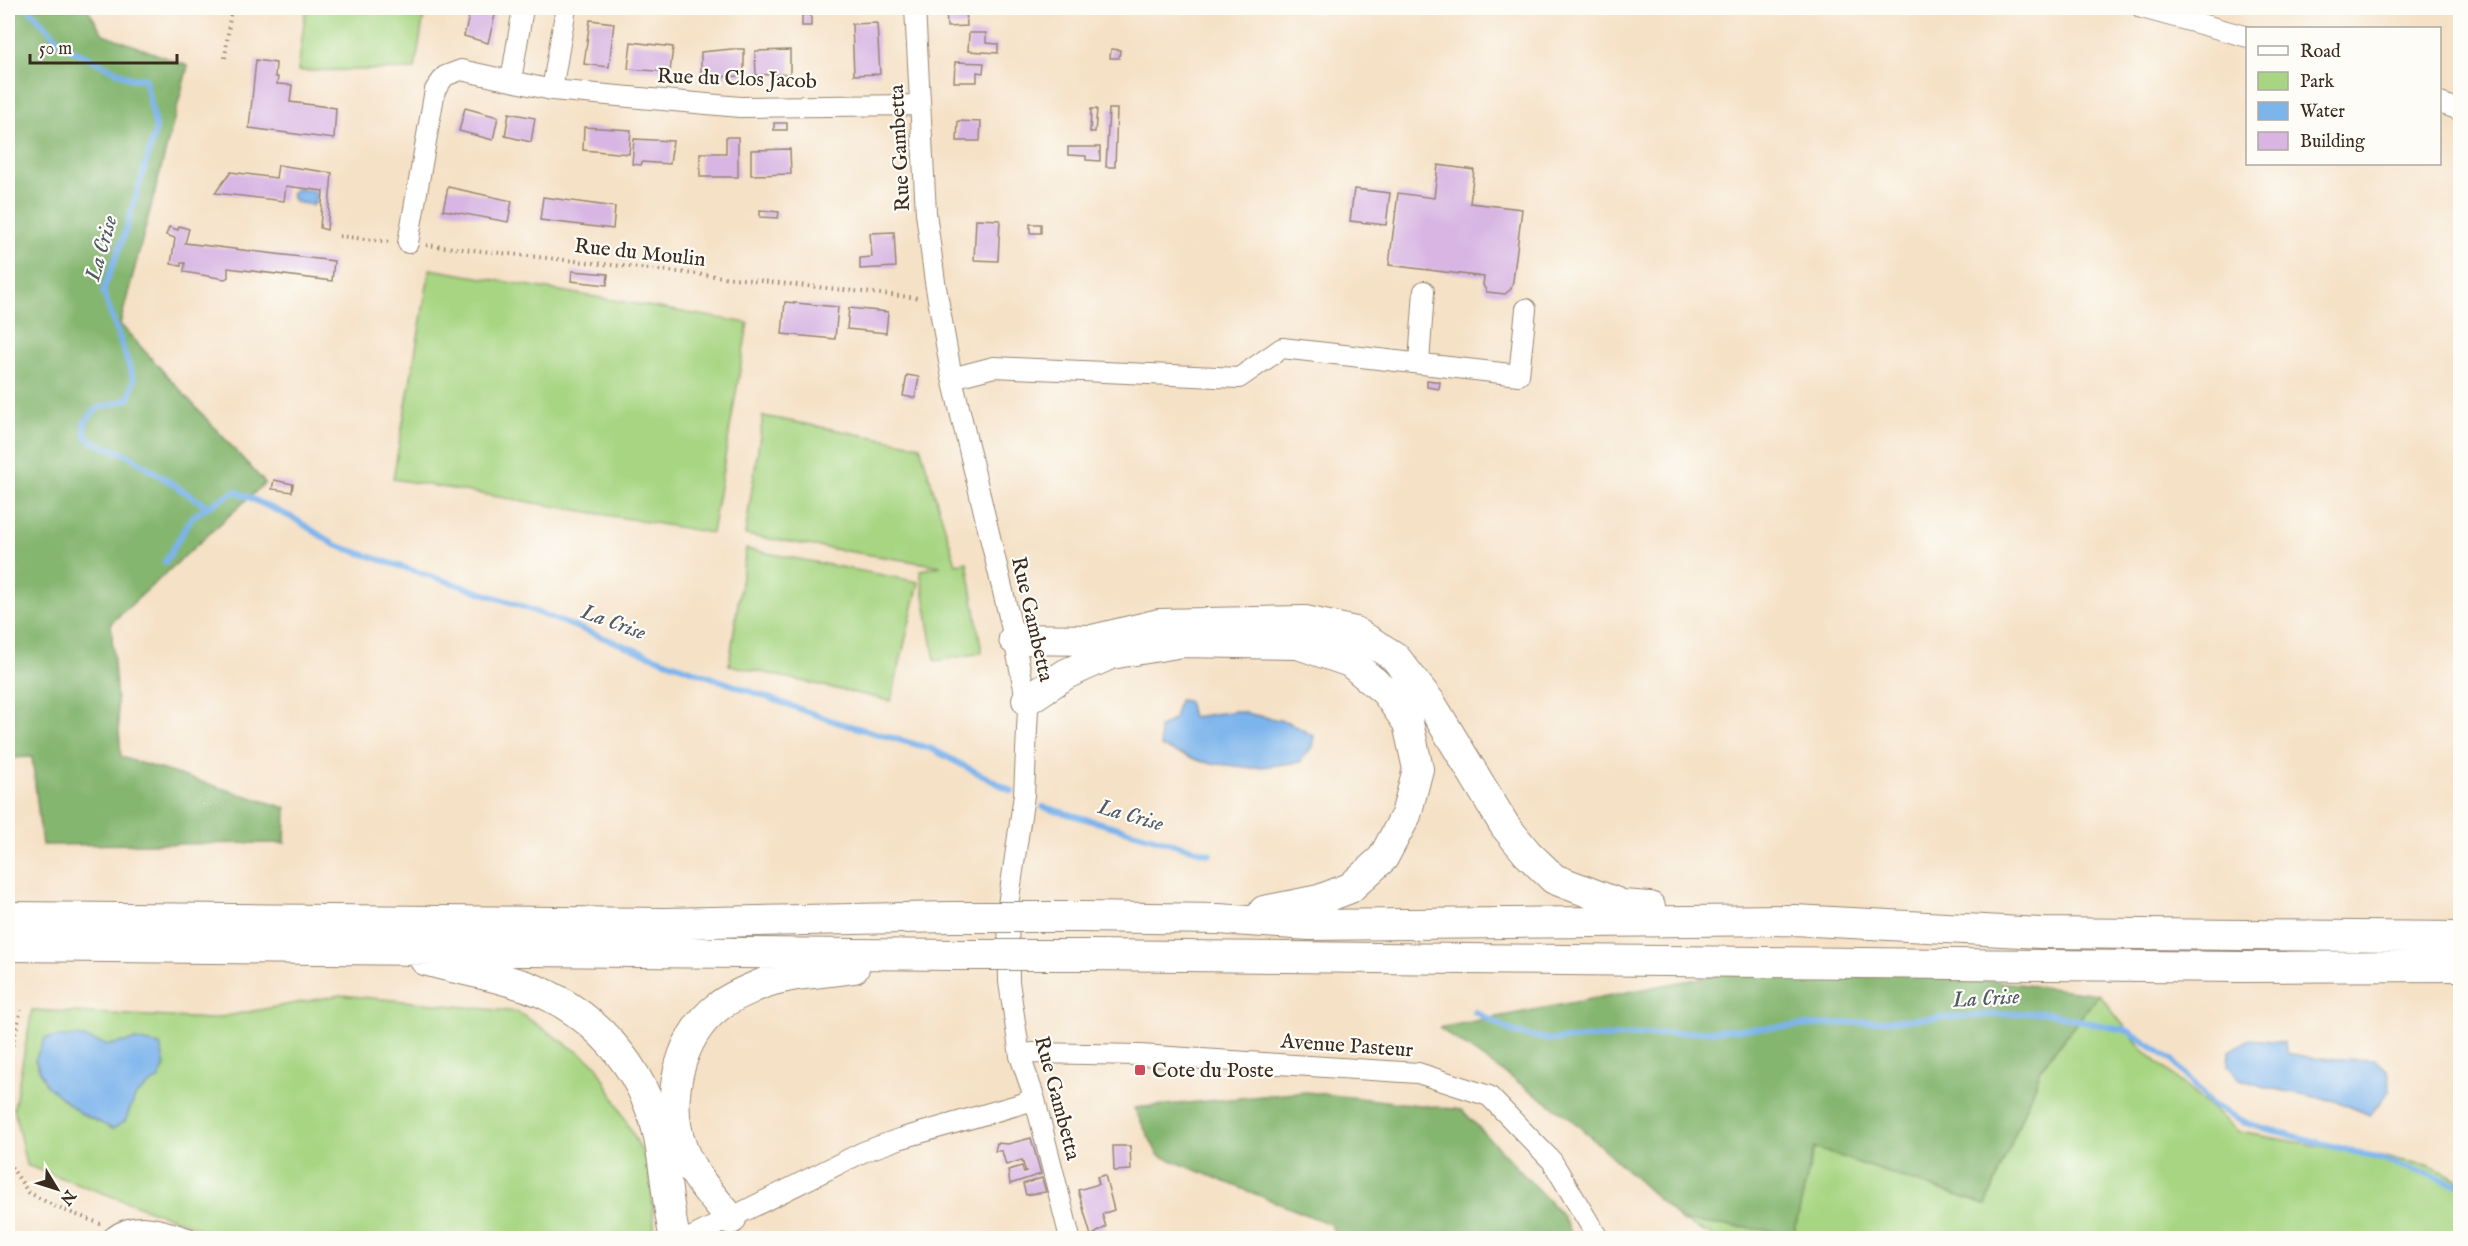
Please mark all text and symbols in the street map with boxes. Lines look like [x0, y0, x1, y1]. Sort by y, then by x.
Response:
scale bar [30, 27, 177, 65]
legend [2246, 27, 2441, 165]
text: 50 m [39, 38, 72, 61]
text: Road [2300, 41, 2341, 64]
street label: Rue du Clos Jacob [656, 63, 817, 96]
text: Park [2300, 71, 2335, 94]
street label: Rue Gambetta [884, 83, 917, 212]
text: Water [2300, 101, 2345, 124]
text: Building [2300, 131, 2365, 154]
water label: La Crise [79, 212, 125, 286]
street label: Rue du Moulin [573, 233, 707, 274]
street label: Rue Gambetta [1004, 554, 1059, 685]
water label: La Crise [576, 598, 650, 648]
water label: La Crise [1093, 793, 1167, 839]
water label: La Crise [1951, 983, 2021, 1015]
street label: Avenue Pasteur [1279, 1028, 1414, 1065]
street label: Rue Gambetta [1027, 1033, 1086, 1164]
place label: Cote du Poste [1152, 1058, 1274, 1085]
marker: Cote du Poste [1133, 1063, 1147, 1077]
north arrow [27, 1159, 87, 1219]
text: N [55, 1185, 80, 1209]

